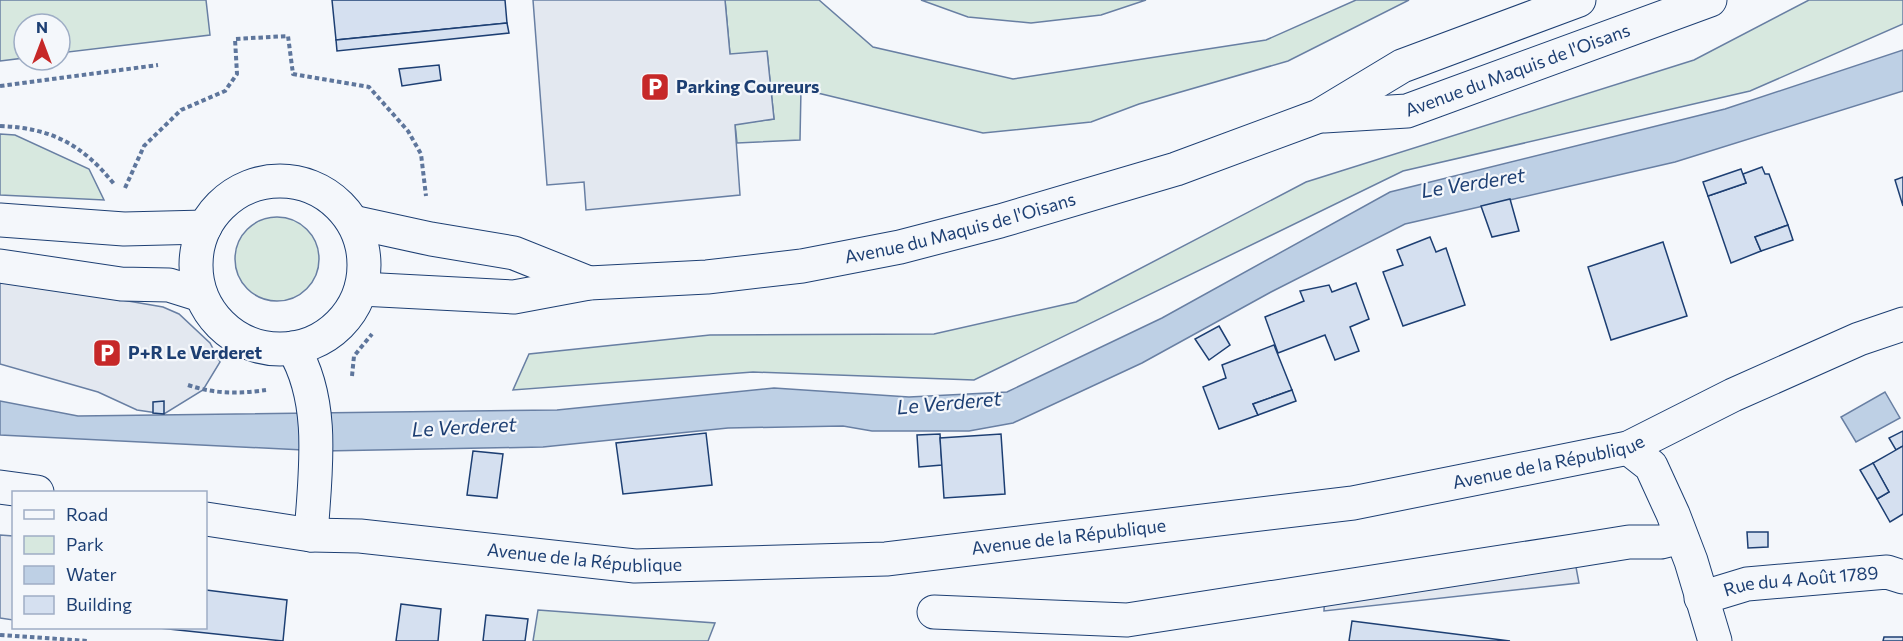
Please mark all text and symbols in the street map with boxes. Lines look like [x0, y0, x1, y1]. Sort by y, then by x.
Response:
north arrow [12, 12, 72, 72]
text: N [36, 17, 48, 36]
street label: Avenue du Maquis de l'Oisans [1402, 18, 1633, 121]
parking icon: Parking Coureurs [639, 71, 671, 103]
place label: Parking Coureurs [676, 75, 820, 97]
water label: Le Verderet [1419, 162, 1527, 202]
street label: Avenue du Maquis de l'Oisans [843, 187, 1078, 267]
parking icon: P+R Le Verderet [91, 337, 123, 369]
place label: P+R Le Verderet [128, 341, 262, 363]
water label: Le Verderet [896, 385, 1003, 419]
water label: Le Verderet [411, 411, 518, 441]
street label: Avenue de la République [1450, 430, 1648, 493]
legend [12, 491, 207, 629]
text: Road [66, 503, 108, 525]
street label: Avenue de la République [970, 514, 1167, 559]
text: Park [66, 533, 104, 555]
street label: Avenue de la République [486, 538, 682, 576]
street label: Rue du 4 Août 1789 [1721, 561, 1879, 601]
text: Water [66, 563, 117, 585]
text: Building [66, 593, 132, 615]

